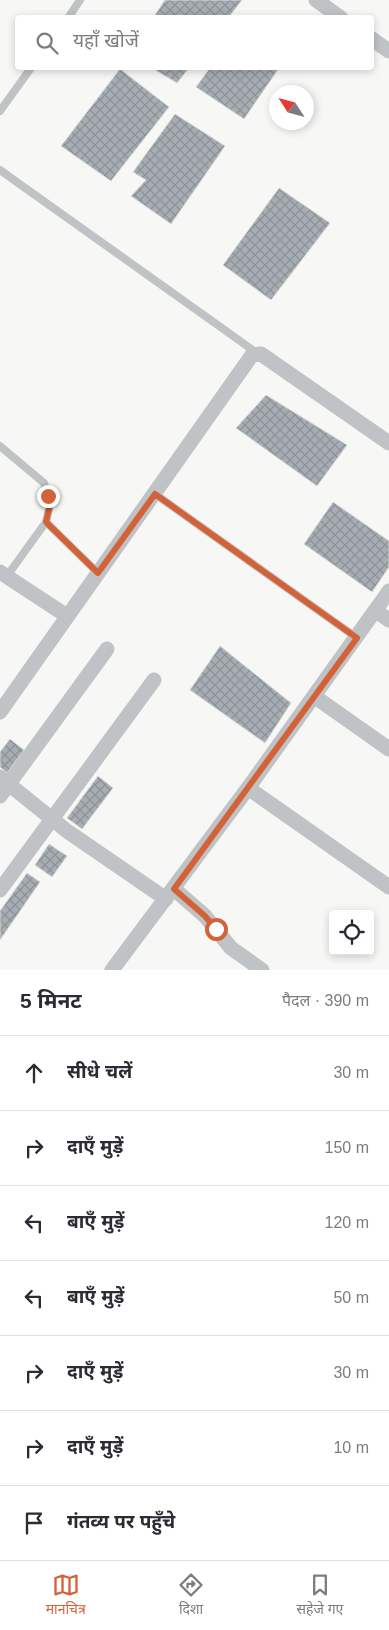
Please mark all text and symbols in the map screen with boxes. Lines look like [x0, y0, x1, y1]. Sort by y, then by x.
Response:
search box [15, 15, 374, 70]
icon: search [33, 29, 61, 57]
text: यहाँ खोजें [73, 30, 139, 51]
north arrow [269, 85, 314, 130]
route end [37, 485, 60, 508]
map controls [329, 910, 374, 955]
button: locate [329, 910, 374, 955]
route start [205, 918, 228, 941]
text: 5 मिनट [20, 989, 82, 1012]
text: पैदल · 390 m [282, 992, 369, 1009]
icon: ahead [20, 1059, 48, 1087]
text: सीधे चलें [67, 1061, 132, 1082]
text: 30 m [333, 1064, 369, 1081]
icon: right [20, 1134, 48, 1162]
text: दाएँ मुड़ें [67, 1136, 123, 1157]
text: 150 m [325, 1139, 369, 1156]
icon: left [20, 1209, 48, 1237]
text: बाएँ मुड़ें [67, 1211, 124, 1232]
text: 120 m [325, 1214, 369, 1231]
icon: left [20, 1284, 48, 1312]
text: बाएँ मुड़ें [67, 1286, 124, 1307]
text: 50 m [333, 1289, 369, 1306]
icon: right [20, 1359, 48, 1387]
text: दाएँ मुड़ें [67, 1361, 123, 1382]
text: 30 m [333, 1364, 369, 1381]
icon: right [20, 1434, 48, 1462]
text: दाएँ मुड़ें [67, 1436, 123, 1457]
text: 10 m [333, 1439, 369, 1456]
icon: arrive [20, 1509, 48, 1537]
text: गंतव्य पर पहुँचे [67, 1511, 175, 1532]
tab: मानचित्र [46, 1571, 86, 1620]
tab: दिशा [177, 1571, 205, 1620]
tab: सहेजे गए [296, 1571, 343, 1620]

